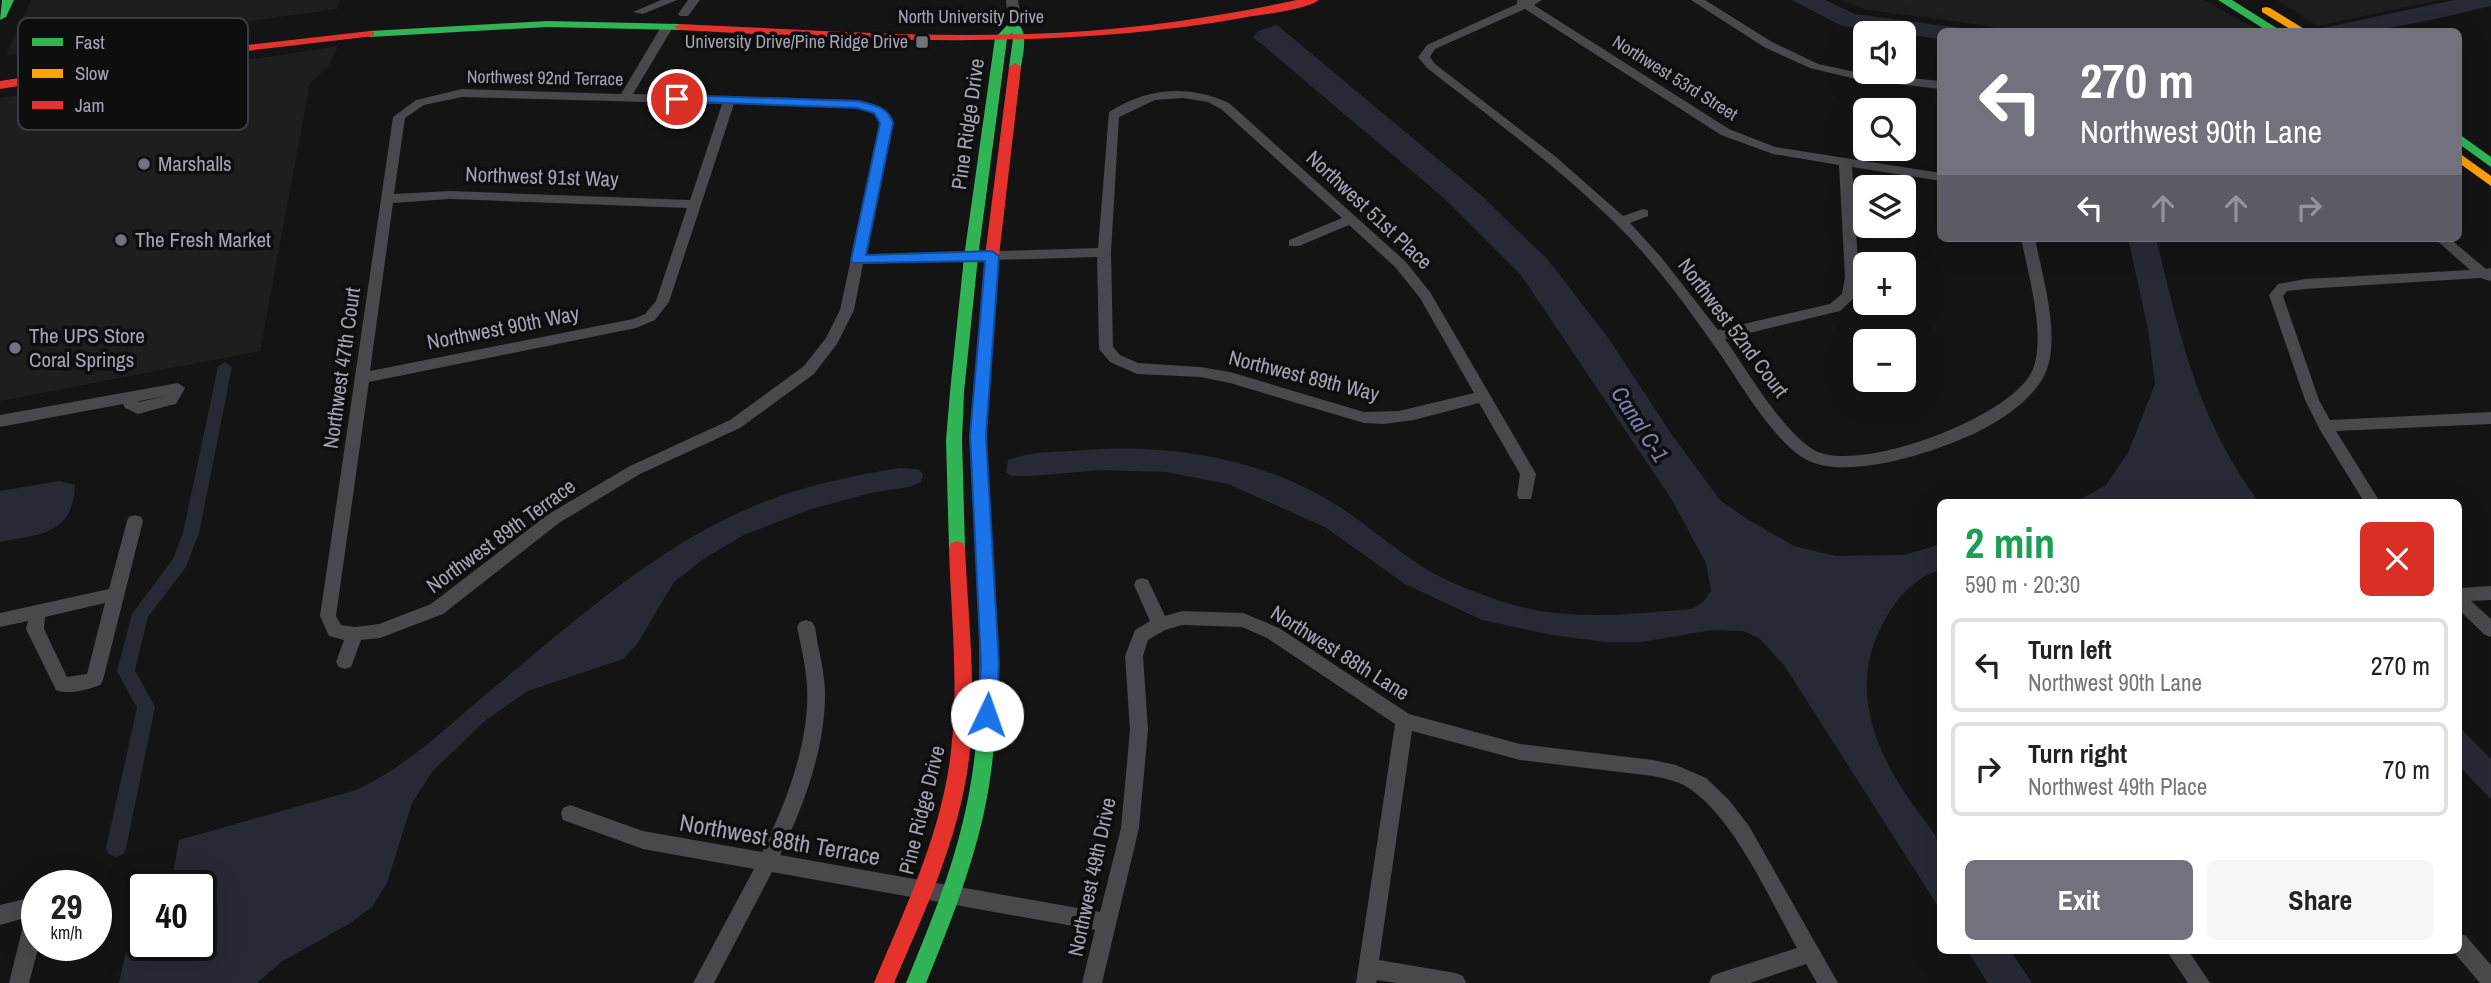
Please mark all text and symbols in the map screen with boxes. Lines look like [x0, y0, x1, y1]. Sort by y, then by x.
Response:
street label: North University Drive [898, 4, 1044, 29]
legend [18, 18, 248, 130]
map controls [1853, 21, 1916, 392]
button: sound [1853, 21, 1916, 84]
text: Fast [75, 29, 105, 55]
place label: University Drive/Pine Ridge Drive [685, 29, 908, 54]
street label: Northwest 53rd Street [1608, 29, 1743, 126]
marker: University Drive/Pine Ridge Drive [914, 34, 930, 50]
text: 270 m [2080, 47, 2194, 113]
icon: left [1965, 56, 2056, 147]
street label: Pine Ridge Drive [944, 57, 991, 191]
text: Slow [75, 60, 110, 86]
street label: Northwest 92nd Terrace [467, 64, 623, 91]
pin [647, 69, 707, 129]
icon: arrive [658, 80, 696, 118]
text: Jam [75, 92, 104, 118]
button: search [1853, 98, 1916, 161]
text: Northwest 90th Lane [2080, 110, 2322, 153]
street label: Northwest 51st Place [1300, 144, 1439, 276]
place label: Marshalls [158, 149, 232, 178]
marker: Marshalls [136, 156, 152, 172]
street label: Northwest 91st Way [465, 159, 620, 194]
button: layers [1853, 175, 1916, 238]
icon: left [2071, 189, 2109, 227]
icon: ahead [2144, 189, 2182, 227]
icon: ahead [2217, 189, 2255, 227]
icon: right [2290, 189, 2328, 227]
place label: The Fresh Market [135, 225, 271, 254]
marker: The Fresh Market [113, 232, 129, 248]
street label: Northwest 52nd Court [1671, 252, 1796, 403]
button: + [1853, 252, 1916, 315]
street label: Northwest 47th Court [316, 285, 367, 451]
street label: Northwest 90th Way [424, 298, 582, 356]
place label: The UPS Store Coral Springs [29, 321, 145, 374]
button: − [1853, 329, 1916, 392]
marker: The UPS Store Coral Springs [7, 340, 23, 356]
street label: Northwest 89th Way [1226, 343, 1383, 408]
water label: Canal C-1 [1604, 380, 1677, 468]
street label: Northwest 89th Terrace [420, 472, 581, 600]
text: 2 min [1965, 515, 2055, 571]
button: close [2360, 522, 2434, 596]
text: 590 m · 20:30 [1965, 569, 2080, 600]
street label: Northwest 88th Lane [1265, 598, 1415, 707]
text: Turn left [2028, 632, 2112, 667]
icon: left [1969, 646, 2007, 684]
text: 270 m [2371, 648, 2430, 683]
text: Northwest 90th Lane [2028, 667, 2202, 698]
position arrow [950, 678, 1024, 752]
text: Turn right [2028, 736, 2127, 771]
street label: Pine Ridge Drive [891, 742, 952, 877]
icon: right [1969, 750, 2007, 788]
text: 70 m [2383, 752, 2430, 787]
text: Northwest 49th Place [2028, 771, 2207, 802]
street label: Northwest 49th Drive [1061, 795, 1123, 959]
street label: Northwest 88th Terrace [677, 806, 883, 872]
button: Exit [1965, 860, 2193, 940]
button: Share [2207, 860, 2434, 940]
speed limit sign: 40 [126, 870, 217, 961]
text: 29 [51, 883, 82, 930]
text: km/h [51, 920, 83, 945]

